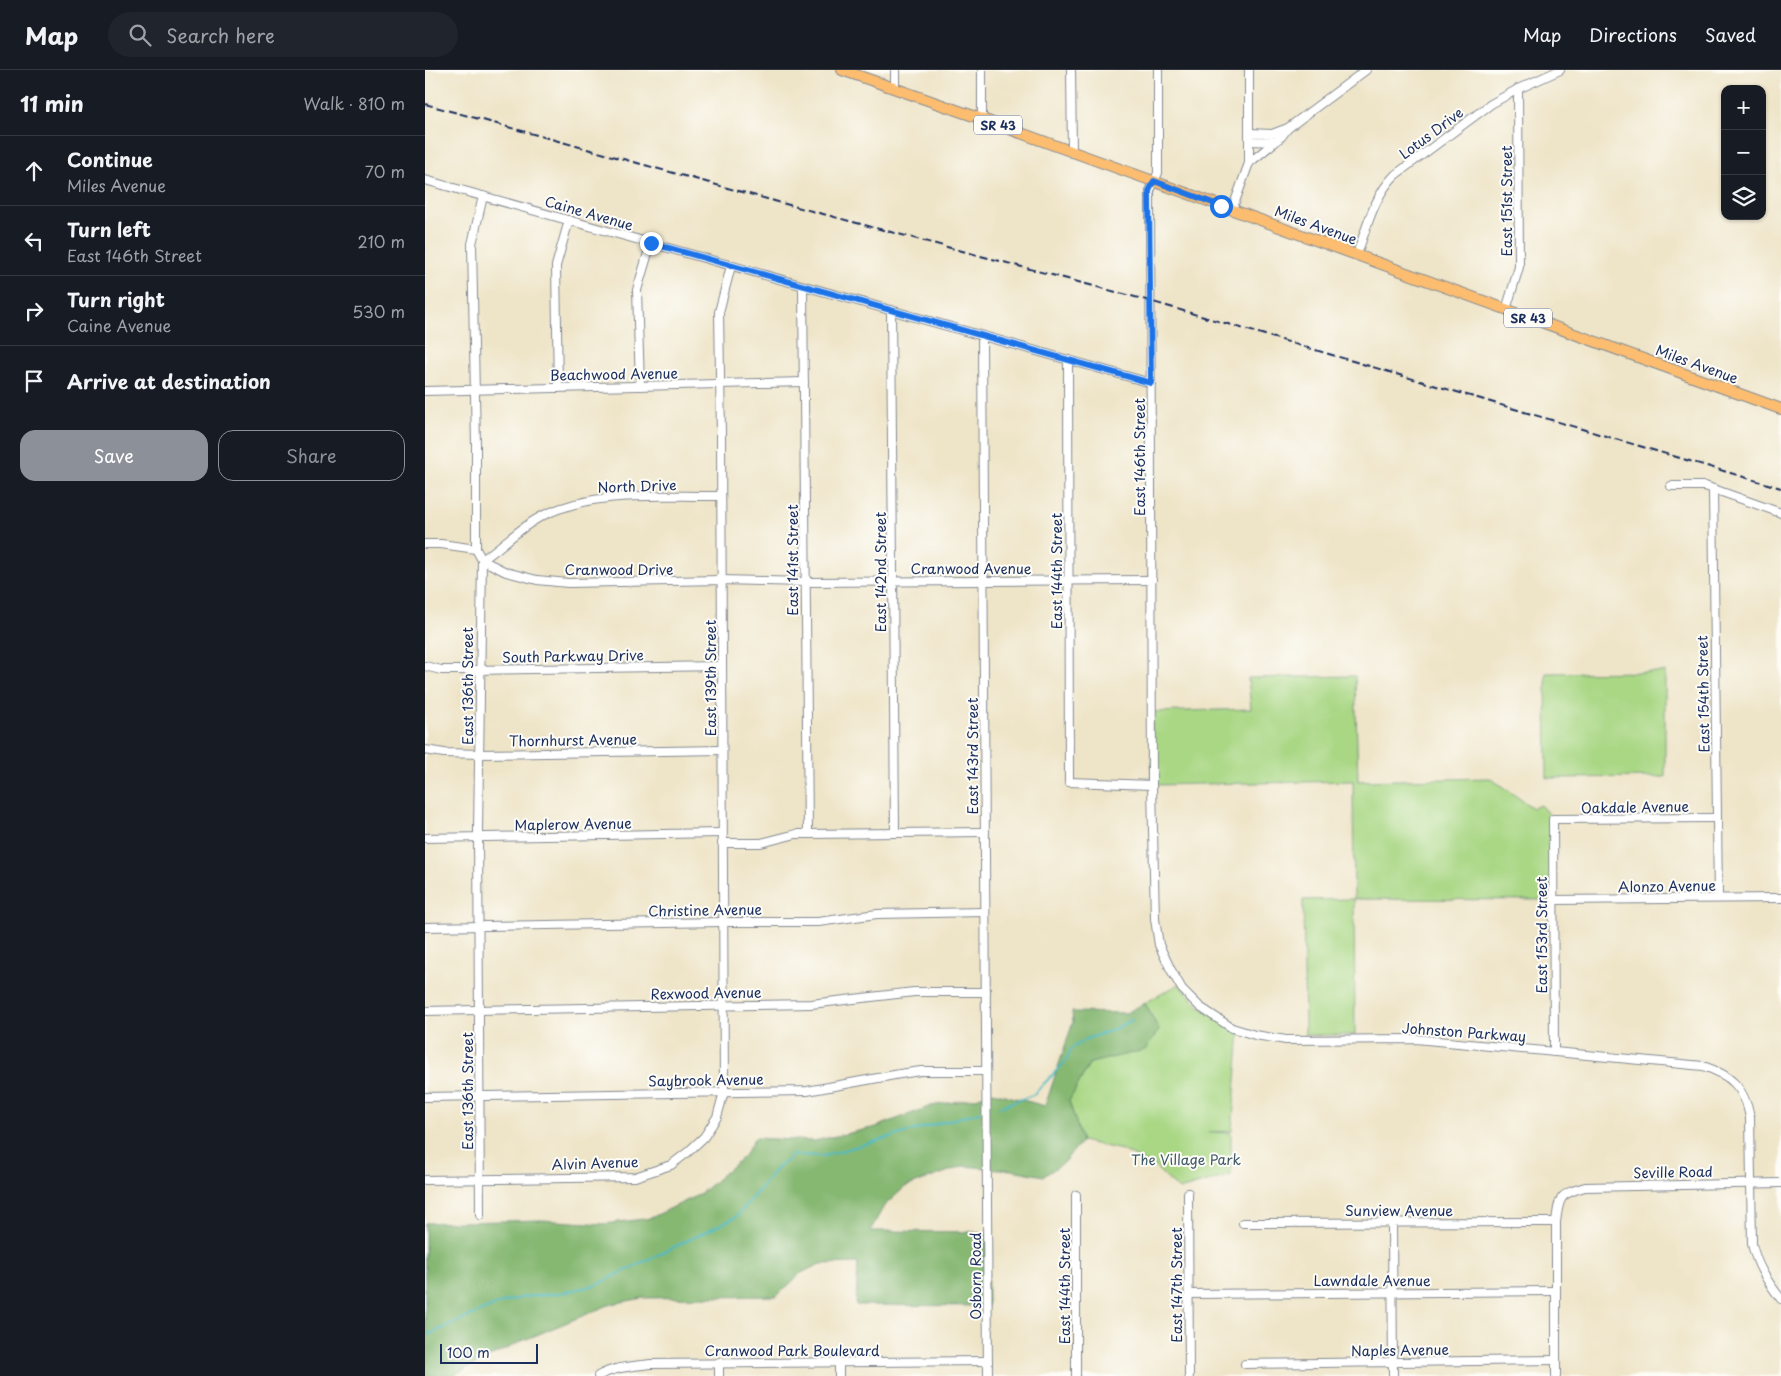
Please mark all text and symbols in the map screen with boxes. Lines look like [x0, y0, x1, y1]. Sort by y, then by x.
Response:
search box [108, 12, 458, 57]
text: Map [25, 17, 78, 53]
icon: search [126, 21, 154, 49]
text: Search here [166, 21, 275, 49]
text: Map [1523, 21, 1561, 48]
text: Directions [1589, 21, 1677, 48]
text: Saved [1705, 21, 1756, 48]
map controls [1721, 85, 1766, 220]
button: + [1721, 85, 1766, 130]
text: 11 min [20, 87, 84, 119]
text: Walk · 810 m [304, 91, 405, 115]
street label: Lotus Drive [1395, 102, 1467, 164]
road number: SR 43 [974, 116, 1022, 134]
button: − [1721, 130, 1766, 175]
text: Continue [67, 145, 153, 173]
street label: East 151st Street [1496, 145, 1517, 257]
icon: ahead [20, 157, 48, 185]
text: 70 m [365, 159, 405, 183]
text: Miles Avenue [67, 173, 166, 197]
button: layers [1721, 175, 1766, 220]
street label: Caine Avenue [542, 190, 636, 236]
route start [1210, 195, 1233, 218]
street label: Miles Avenue [1272, 200, 1361, 250]
text: Turn left [67, 215, 151, 243]
icon: left [20, 227, 48, 255]
text: 210 m [357, 229, 405, 253]
route end [640, 232, 663, 255]
text: East 146th Street [67, 243, 202, 267]
text: Turn right [67, 285, 165, 313]
icon: right [20, 297, 48, 325]
text: 530 m [352, 299, 405, 323]
road number: SR 43 [1504, 308, 1552, 328]
text: Caine Avenue [67, 313, 171, 337]
street label: Miles Avenue [1653, 339, 1742, 389]
street label: Beachwood Avenue [550, 362, 679, 386]
icon: arrive [20, 367, 48, 395]
text: Arrive at destination [67, 367, 271, 395]
street label: East 146th Street [1129, 398, 1150, 516]
button: Save [20, 430, 208, 481]
button: Share [218, 430, 405, 481]
street label: North Drive [597, 474, 677, 498]
street label: East 141st Street [782, 504, 803, 616]
street label: East 142nd Street [870, 511, 891, 632]
street label: East 144th Street [1046, 512, 1067, 629]
street label: Cranwood Avenue [911, 558, 1032, 579]
street label: Cranwood Drive [565, 559, 673, 580]
street label: East 139th Street [700, 620, 721, 736]
street label: East 136th Street [457, 627, 478, 745]
street label: East 154th Street [1691, 635, 1715, 753]
street label: South Parkway Drive [502, 644, 644, 668]
street label: East 143rd Street [962, 697, 983, 814]
street label: Thornhurst Avenue [509, 728, 638, 752]
street label: Oakdale Avenue [1581, 796, 1690, 818]
street label: Maplerow Avenue [514, 812, 632, 836]
street label: Alonzo Avenue [1618, 875, 1717, 897]
street label: East 153rd Street [1531, 876, 1552, 994]
street label: Christine Avenue [648, 899, 762, 921]
street label: Rexwood Avenue [650, 982, 762, 1004]
street label: Johnston Parkway [1401, 1017, 1527, 1047]
street label: East 136th Street [457, 1032, 478, 1150]
street label: Saybrook Avenue [648, 1068, 764, 1092]
park label: The Village Park [1131, 1149, 1241, 1170]
street label: Alvin Avenue [551, 1151, 639, 1175]
street label: Seville Road [1633, 1161, 1713, 1183]
street label: Sunview Avenue [1345, 1200, 1453, 1221]
street label: East 144th Street [1054, 1227, 1075, 1344]
street label: East 147th Street [1166, 1227, 1187, 1343]
street label: Osborn Road [965, 1232, 986, 1320]
street label: Lawndale Avenue [1313, 1270, 1431, 1291]
street label: Naples Avenue [1351, 1339, 1450, 1361]
street label: Cranwood Park Boulevard [705, 1340, 880, 1361]
scale bar [440, 1341, 537, 1364]
text: 100 m [447, 1342, 490, 1363]

